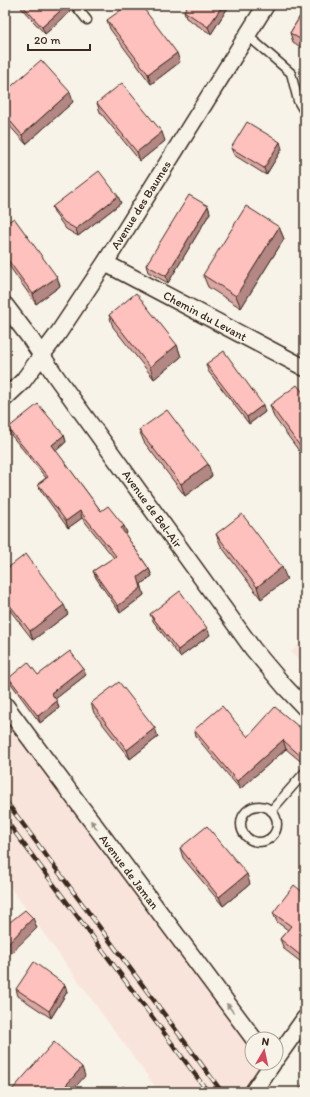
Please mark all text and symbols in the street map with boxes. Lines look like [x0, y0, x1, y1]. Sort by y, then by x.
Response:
scale bar [28, 26, 90, 52]
text: 20 m [34, 33, 61, 47]
street label: Avenue des Baumes [108, 158, 174, 252]
street label: Chemin du Levant [161, 288, 250, 344]
street label: Avenue de Bel-Air [119, 468, 185, 551]
one-way arrow [90, 819, 98, 830]
street label: Avenue de Jaman [96, 832, 162, 913]
one-way arrow [226, 1002, 234, 1013]
north arrow [244, 1031, 284, 1071]
text: N [261, 1035, 270, 1049]

